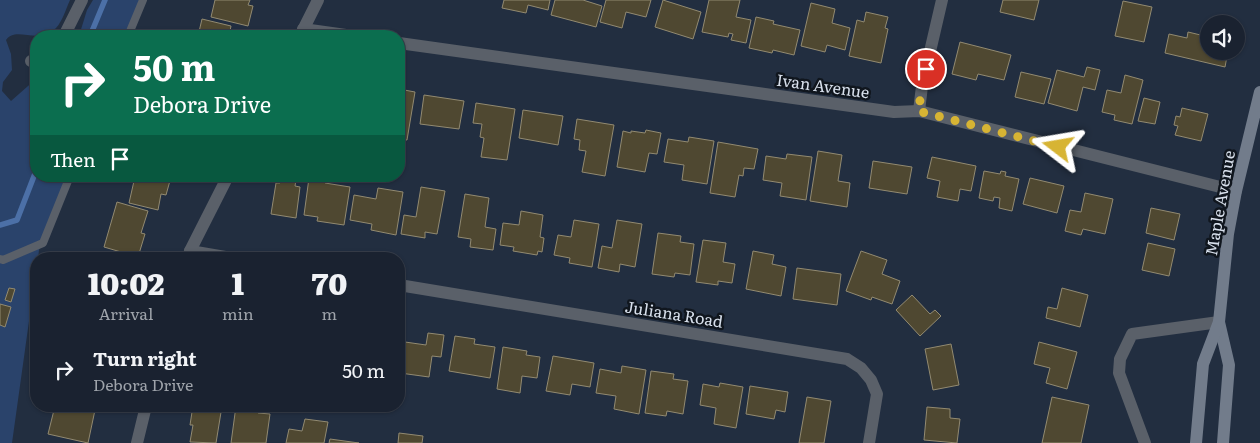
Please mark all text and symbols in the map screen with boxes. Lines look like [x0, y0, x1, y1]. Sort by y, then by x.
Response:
map controls [1200, 15, 1245, 60]
button: sound [1200, 15, 1245, 60]
text: 50 m [133, 40, 216, 92]
pin [905, 48, 947, 90]
icon: right [50, 50, 115, 115]
icon: arrive [912, 55, 940, 83]
street label: Ivan Avenue [775, 67, 871, 103]
text: Debora Drive [133, 87, 271, 120]
position arrow [1031, 120, 1083, 172]
text: Then [50, 145, 96, 173]
icon: arrive [106, 145, 134, 173]
street label: Maple Avenue [1198, 148, 1240, 257]
text: 10:02 [88, 260, 164, 304]
text: 1 [232, 260, 244, 304]
text: 70 [311, 260, 347, 304]
street label: Juliana Road [623, 293, 725, 333]
text: Arrival [99, 301, 153, 325]
text: min [222, 301, 254, 325]
text: m [322, 301, 337, 325]
text: Turn right [93, 344, 197, 372]
icon: right [50, 356, 78, 384]
text: 50 m [342, 356, 385, 384]
text: Debora Drive [93, 372, 193, 396]

